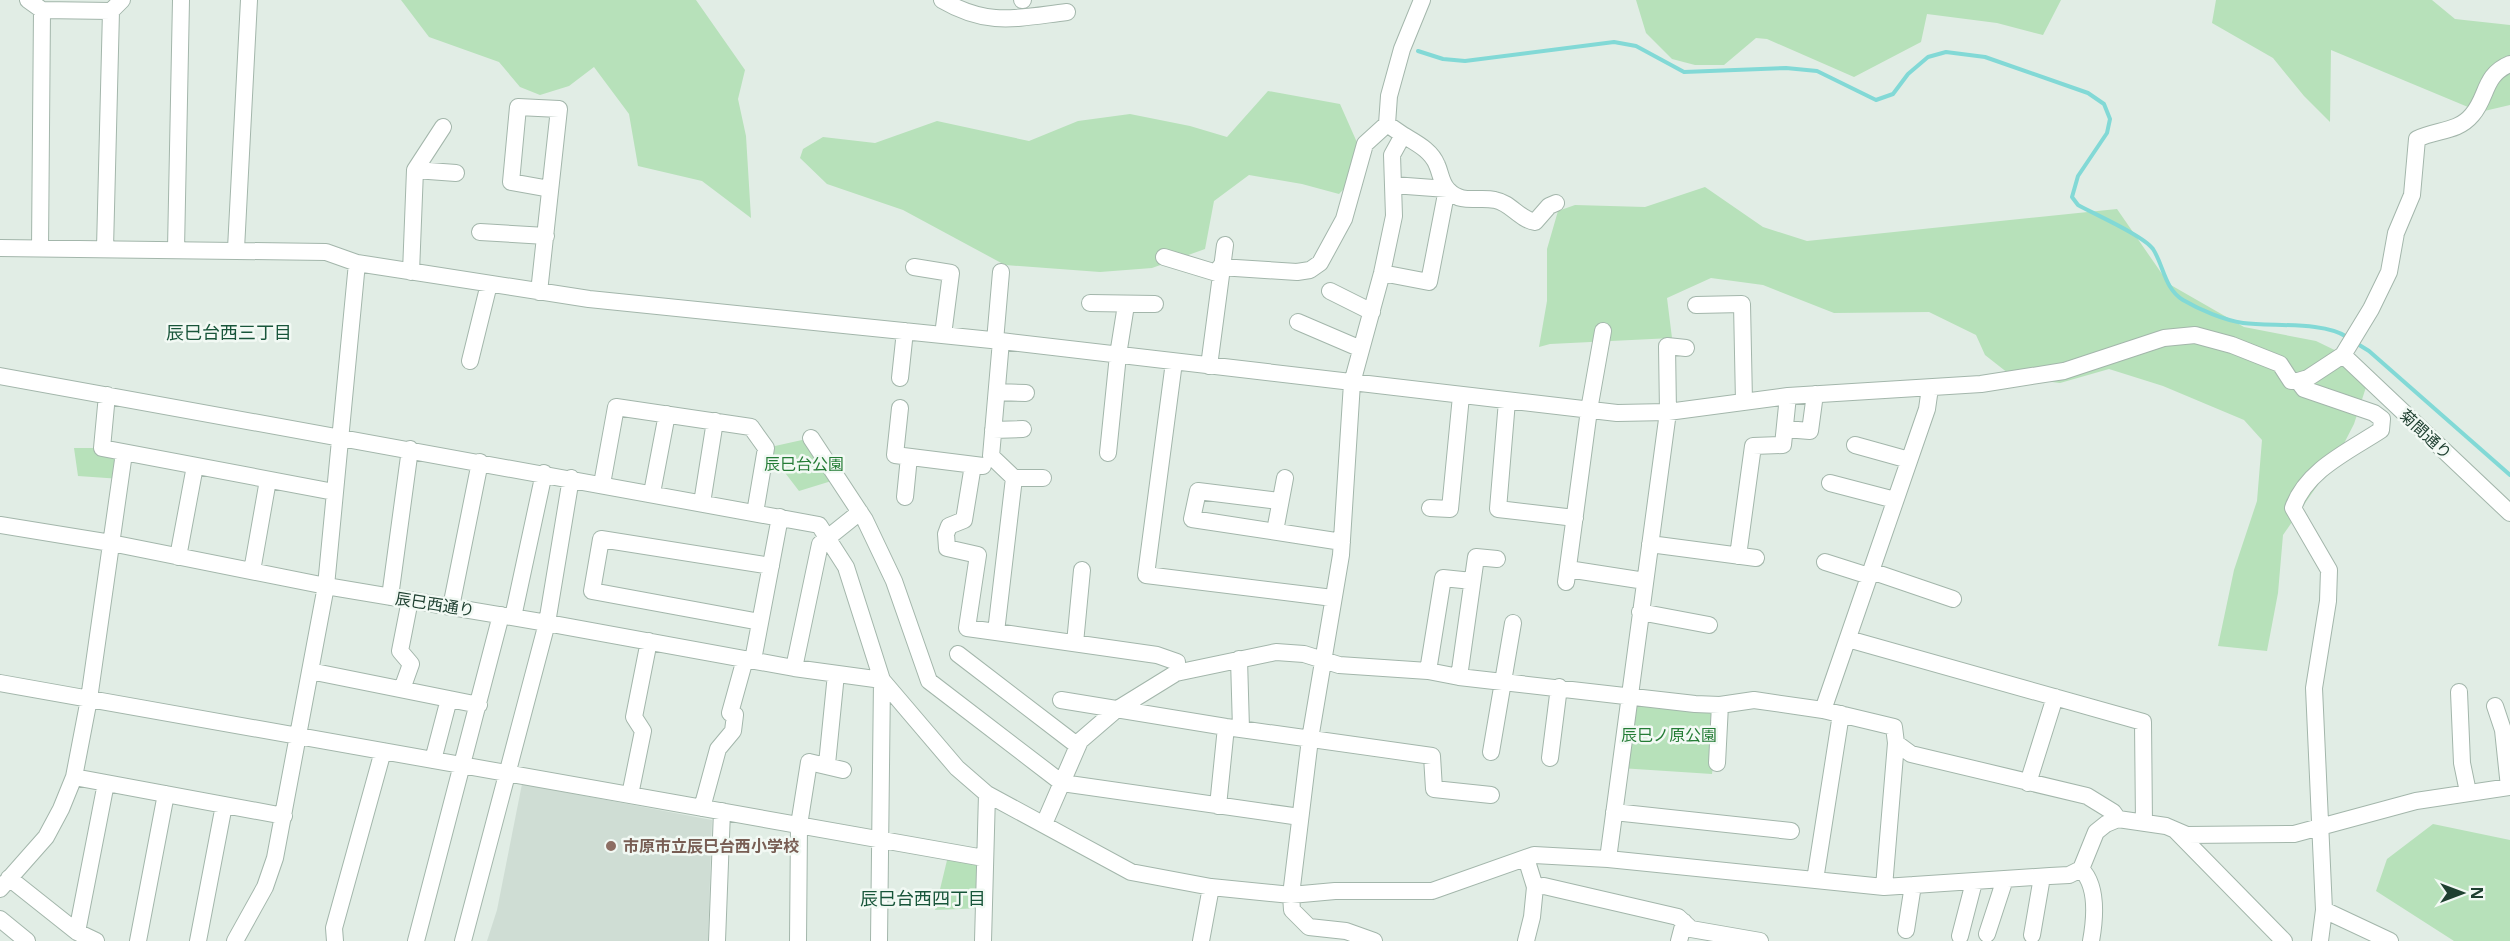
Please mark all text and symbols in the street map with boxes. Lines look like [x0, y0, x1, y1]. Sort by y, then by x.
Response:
district label: 辰巳台西三丁目 [166, 320, 292, 344]
street label: 菊間通り [2395, 404, 2457, 464]
park label: 辰巳台公園 [764, 453, 844, 475]
street label: 辰巳西通り [394, 587, 476, 621]
park label: 辰巳ノ原公園 [1621, 724, 1717, 746]
place label: 市原市立辰巳台西小学校 [623, 835, 799, 857]
marker: 市原市立辰巳台西小学校 [604, 839, 618, 853]
north arrow [2432, 863, 2492, 923]
district label: 辰巳台西四丁目 [860, 886, 986, 910]
text: N [2466, 886, 2488, 900]

